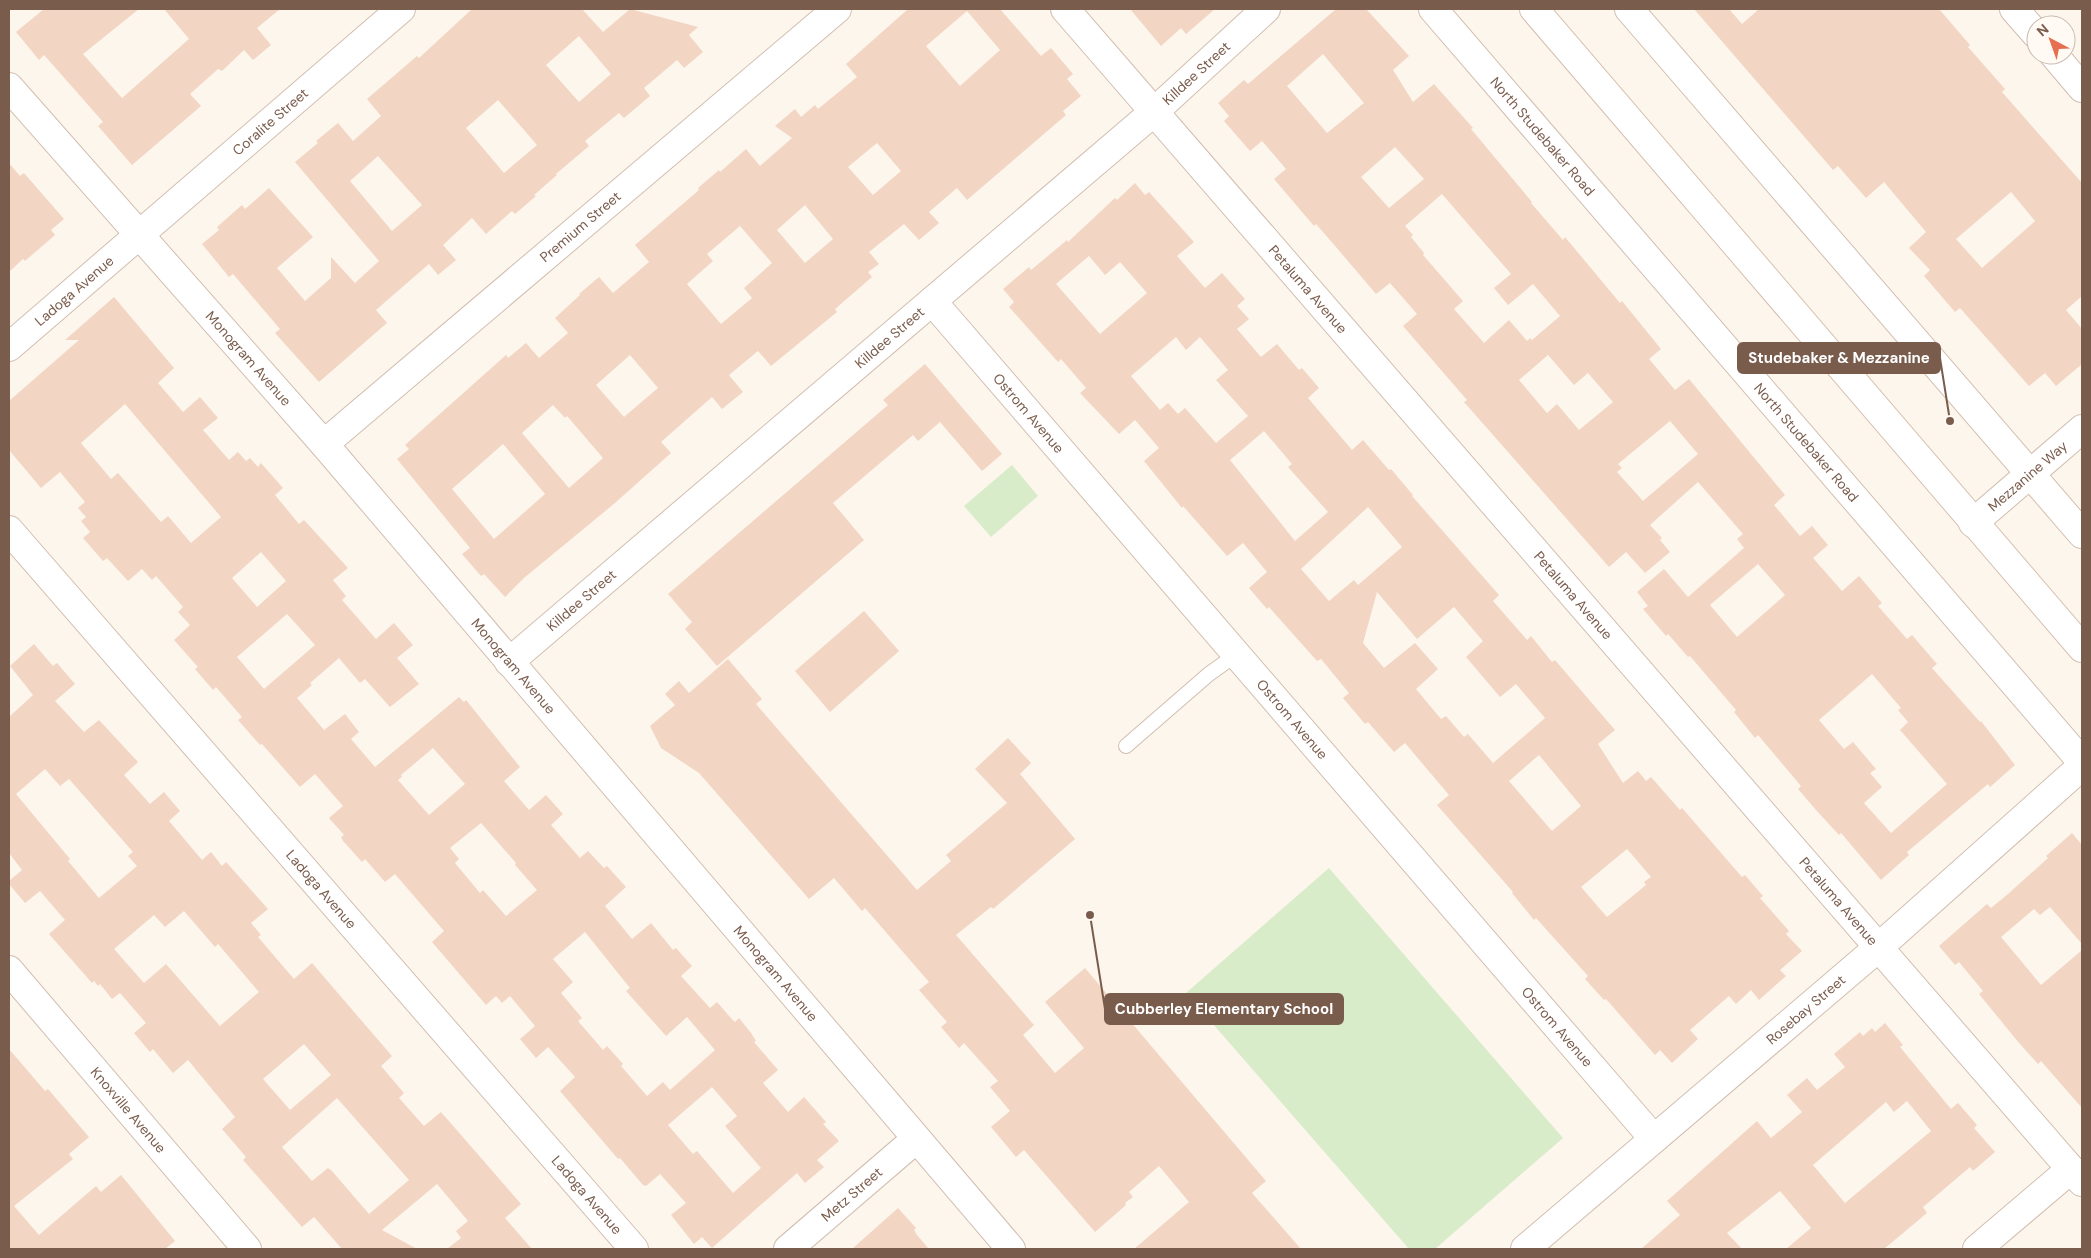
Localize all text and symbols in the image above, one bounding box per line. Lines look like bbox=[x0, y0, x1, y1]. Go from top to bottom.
north arrow bbox=[2026, 15, 2076, 65]
text: N bbox=[2033, 20, 2052, 40]
street label: Killdee Street bbox=[1158, 37, 1234, 109]
street label: North Studebaker Road bbox=[1486, 73, 1599, 199]
street label: Coralite Street bbox=[229, 84, 312, 159]
street label: Premium Street bbox=[536, 187, 625, 266]
street label: Petaluma Avenue bbox=[1265, 241, 1351, 337]
street label: Ladoga Avenue bbox=[31, 252, 117, 330]
street label: Killdee Street bbox=[851, 303, 928, 372]
street label: Monogram Avenue bbox=[202, 307, 295, 410]
callout: Studebaker & Mezzanine bbox=[1738, 343, 1940, 373]
text: Studebaker & Mezzanine bbox=[1748, 348, 1930, 368]
street label: Ostrom Avenue bbox=[989, 369, 1068, 457]
street label: North Studebaker Road bbox=[1750, 379, 1863, 505]
street label: Mezzanine Way bbox=[1984, 437, 2071, 515]
street label: Petaluma Avenue bbox=[1530, 547, 1617, 643]
street label: Killdee Street bbox=[543, 566, 620, 635]
street label: Monogram Avenue bbox=[467, 614, 560, 718]
street label: Ostrom Avenue bbox=[1253, 675, 1332, 763]
street label: Ladoga Avenue bbox=[282, 846, 360, 932]
street label: Petaluma Avenue bbox=[1795, 853, 1882, 949]
street label: Monogram Avenue bbox=[730, 922, 822, 1025]
street label: Rosebay Street bbox=[1762, 971, 1849, 1048]
street label: Ostrom Avenue bbox=[1518, 983, 1597, 1071]
callout: Cubberley Elementary School bbox=[1105, 994, 1343, 1024]
text: Cubberley Elementary School bbox=[1115, 999, 1333, 1019]
street label: Knoxville Avenue bbox=[87, 1063, 170, 1157]
street label: Ladoga Avenue bbox=[548, 1152, 626, 1238]
street label: Metz Street bbox=[817, 1163, 886, 1225]

